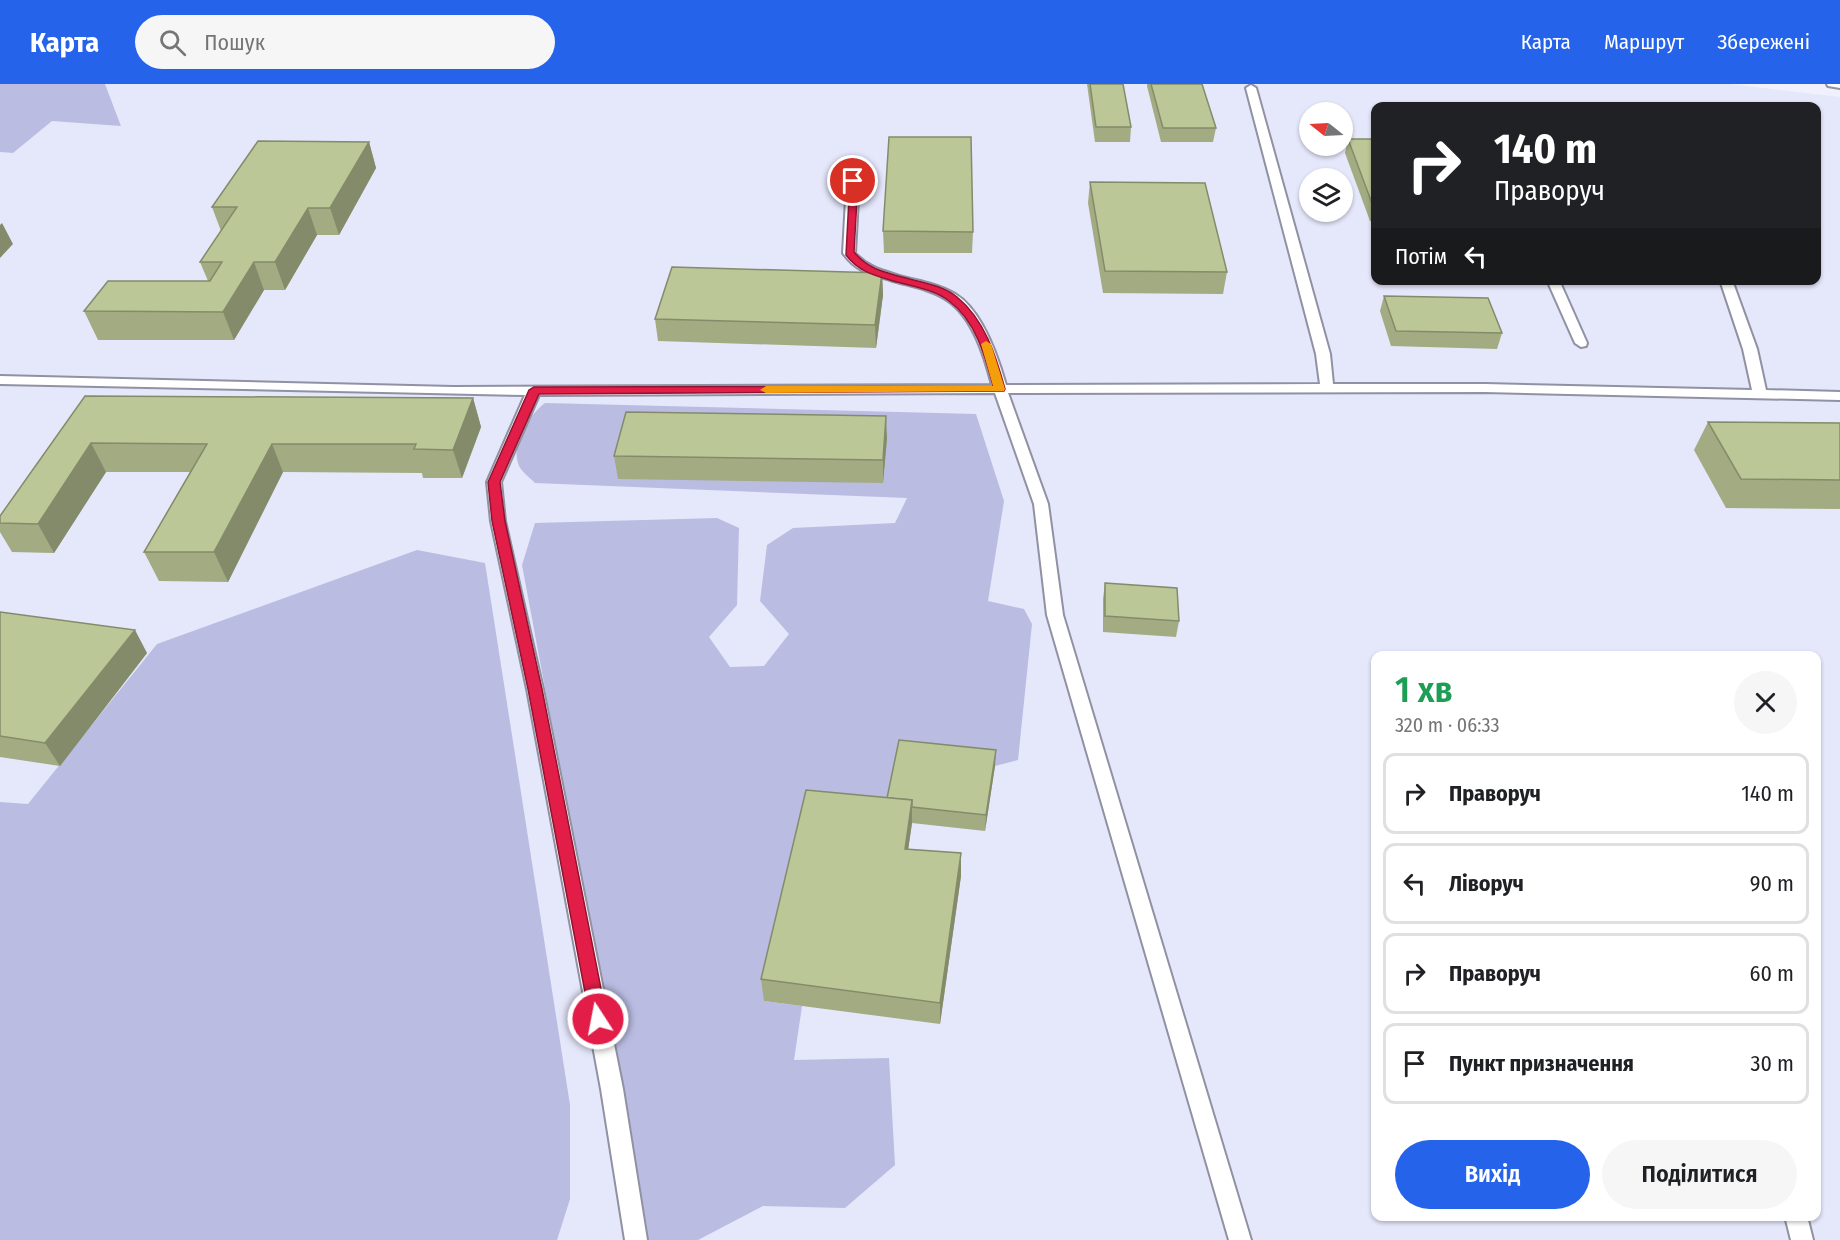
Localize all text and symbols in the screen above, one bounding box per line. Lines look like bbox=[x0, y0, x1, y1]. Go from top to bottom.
search box bbox=[135, 15, 555, 69]
text: Карта bbox=[30, 26, 99, 59]
icon: search bbox=[156, 26, 189, 59]
text: Пошук bbox=[204, 29, 265, 56]
text: Карта bbox=[1521, 29, 1571, 55]
text: Маршрут bbox=[1604, 29, 1684, 55]
text: Збережені bbox=[1717, 29, 1810, 55]
north arrow bbox=[1299, 102, 1353, 156]
map controls bbox=[1299, 102, 1353, 222]
text: 140 m bbox=[1494, 124, 1597, 174]
icon: right bbox=[1395, 126, 1473, 204]
pin bbox=[827, 155, 878, 206]
icon: arrive bbox=[836, 164, 869, 197]
button: layers bbox=[1299, 168, 1353, 222]
text: Праворуч bbox=[1494, 175, 1605, 207]
icon: left bbox=[1459, 240, 1492, 273]
text: Потім bbox=[1395, 243, 1447, 270]
text: 1 хв bbox=[1395, 668, 1453, 712]
button: close bbox=[1734, 671, 1797, 734]
text: 320 m · 06:33 bbox=[1395, 713, 1500, 737]
icon: right bbox=[1398, 777, 1431, 810]
text: Праворуч bbox=[1449, 780, 1541, 807]
text: 140 m bbox=[1741, 780, 1794, 807]
icon: left bbox=[1398, 867, 1431, 900]
text: Ліворуч bbox=[1449, 870, 1524, 897]
text: 90 m bbox=[1750, 870, 1794, 897]
icon: right bbox=[1398, 957, 1431, 990]
text: Праворуч bbox=[1449, 960, 1541, 987]
text: 60 m bbox=[1750, 960, 1794, 987]
position arrow bbox=[566, 987, 630, 1051]
icon: arrive bbox=[1398, 1047, 1431, 1080]
text: Пункт призначення bbox=[1449, 1050, 1634, 1077]
text: 30 m bbox=[1751, 1050, 1794, 1077]
button: Вихід bbox=[1395, 1140, 1590, 1209]
button: Поділитися bbox=[1602, 1140, 1797, 1209]

